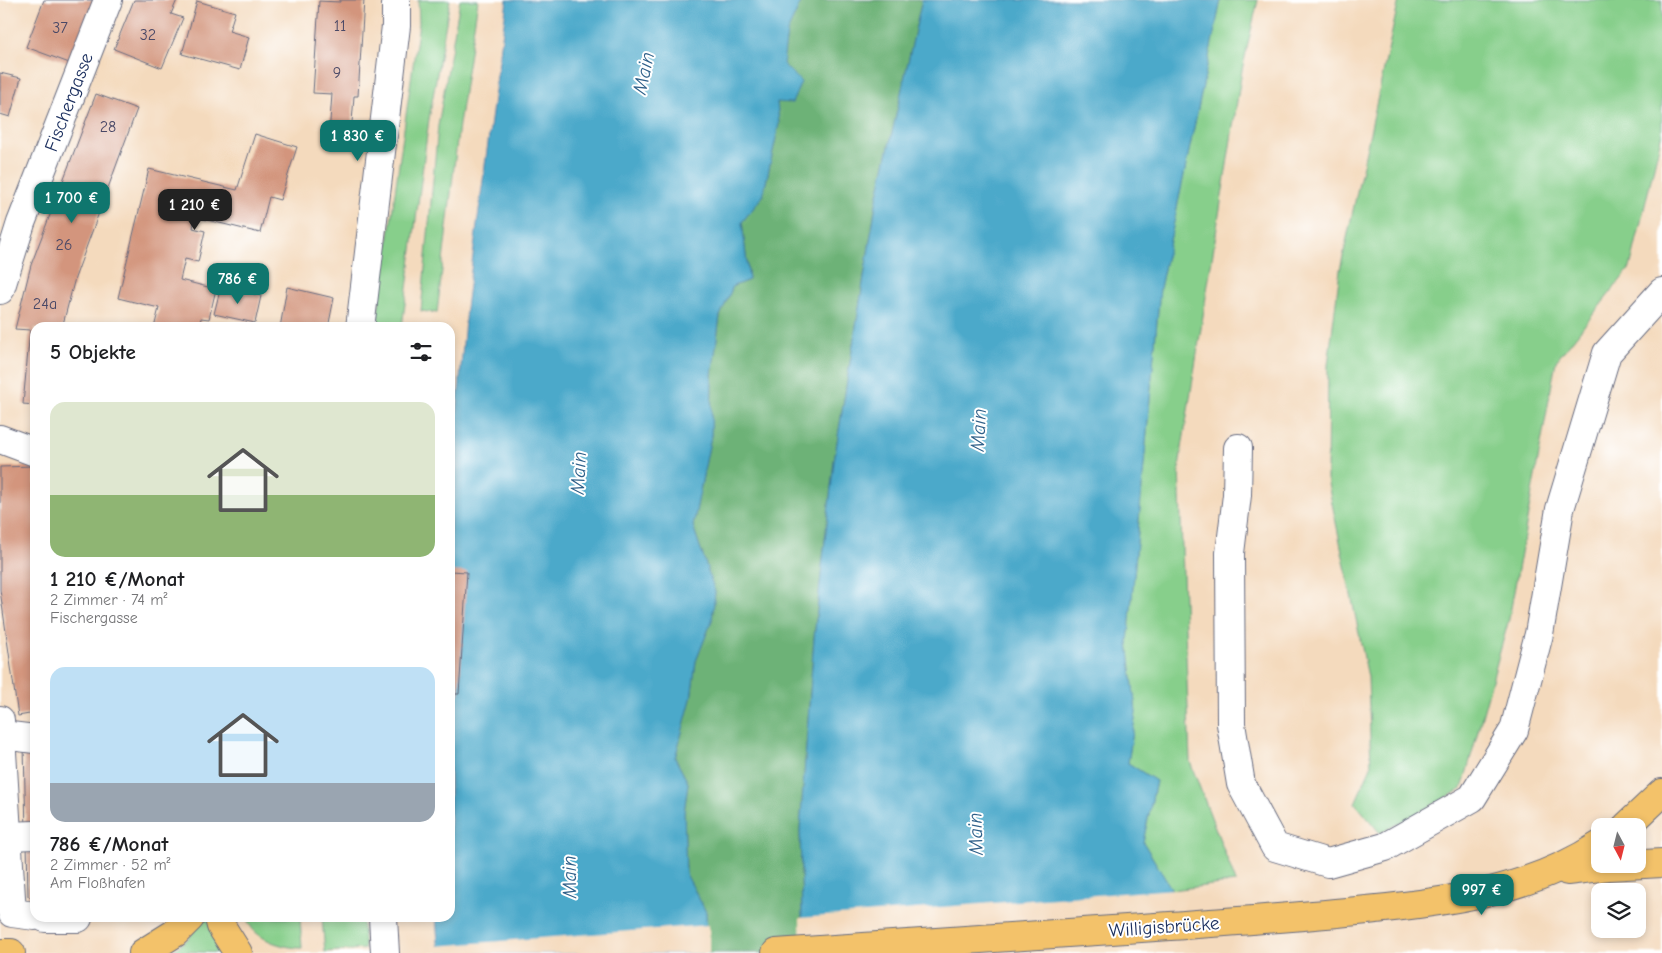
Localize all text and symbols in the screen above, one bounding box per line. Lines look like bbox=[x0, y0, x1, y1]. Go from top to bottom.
house number: 11 bbox=[334, 17, 346, 35]
house number: 37 bbox=[52, 19, 68, 37]
house number: 32 bbox=[140, 26, 156, 44]
street label: Fischergasse bbox=[40, 50, 98, 155]
water label: Main bbox=[628, 50, 659, 97]
house number: 9 bbox=[333, 64, 341, 82]
house number: 28 bbox=[100, 118, 116, 136]
pin: 1 830 € bbox=[312, 120, 404, 162]
text: 1 830 € bbox=[331, 127, 385, 145]
pin: 1 700 € bbox=[26, 182, 118, 224]
pin: 1 210 € bbox=[149, 188, 241, 231]
text: 1 700 € bbox=[45, 189, 99, 207]
text: 1 210 € bbox=[169, 196, 221, 214]
house number: 26 bbox=[55, 236, 73, 254]
pin: 786 € bbox=[203, 262, 273, 305]
text: 786 € bbox=[218, 270, 258, 288]
house number: 24a bbox=[33, 295, 57, 313]
icon: filters bbox=[407, 338, 435, 366]
text: 5 Objekte bbox=[50, 340, 136, 364]
water label: Main bbox=[966, 408, 991, 453]
icon: home bbox=[198, 435, 288, 525]
water label: Main bbox=[566, 451, 591, 496]
text: 1 210 €/Monat bbox=[50, 567, 184, 591]
text: 2 Zimmer · 74 m² bbox=[50, 591, 168, 609]
text: Fischergasse bbox=[50, 609, 138, 627]
icon: home bbox=[198, 700, 288, 790]
water label: Main bbox=[963, 812, 988, 857]
north arrow bbox=[1591, 818, 1646, 872]
map controls bbox=[1591, 818, 1646, 938]
text: 786 €/Monat bbox=[50, 832, 168, 856]
water label: Main bbox=[558, 855, 581, 900]
text: 2 Zimmer · 52 m² bbox=[50, 856, 171, 874]
text: Am Floßhafen bbox=[50, 874, 145, 892]
pin: 997 € bbox=[1447, 874, 1517, 916]
text: 997 € bbox=[1462, 881, 1502, 899]
button: layers bbox=[1591, 883, 1646, 938]
street label: Willigisbrücke bbox=[1108, 912, 1220, 942]

